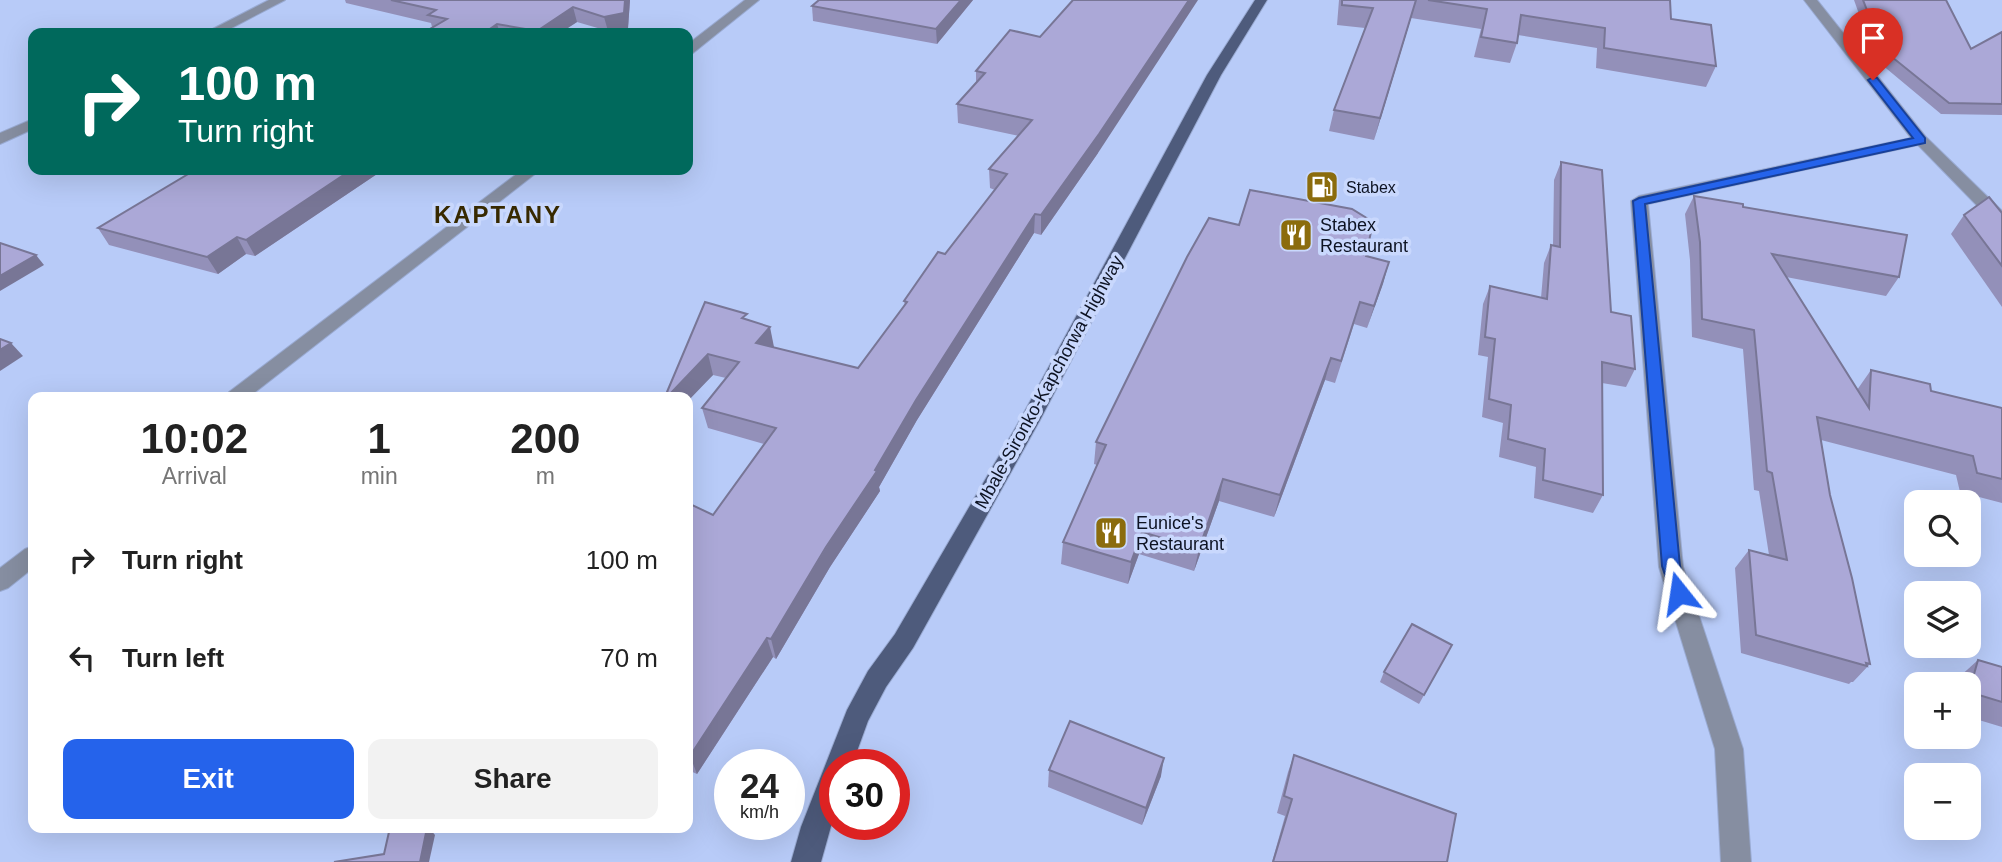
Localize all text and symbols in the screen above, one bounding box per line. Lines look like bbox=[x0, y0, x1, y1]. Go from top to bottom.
pin bbox=[1843, 8, 1903, 80]
icon: arrive bbox=[1854, 19, 1892, 57]
icon: right bbox=[63, 56, 154, 147]
text: 100 m bbox=[178, 56, 317, 110]
text: Turn right bbox=[178, 113, 314, 149]
fuel station icon: Stabex bbox=[1303, 168, 1341, 206]
place label: Stabex bbox=[1346, 179, 1396, 196]
district label: KAPTANY bbox=[434, 201, 562, 228]
place label: Stabex Restaurant bbox=[1320, 215, 1408, 256]
restaurant icon: Stabex Restaurant bbox=[1277, 216, 1315, 254]
street label: Mbale-Sironko-Kapchorwa Highway bbox=[971, 252, 1127, 512]
text: 10:02 bbox=[141, 415, 248, 462]
text: 1 bbox=[367, 415, 391, 462]
text: 200 bbox=[510, 415, 580, 462]
text: Arrival bbox=[162, 463, 227, 489]
text: min bbox=[361, 463, 398, 489]
text: m bbox=[536, 463, 555, 489]
map controls bbox=[1904, 490, 1981, 840]
button: search bbox=[1904, 490, 1981, 567]
place label: Eunice's Restaurant bbox=[1136, 513, 1224, 554]
restaurant icon: Eunice's Restaurant bbox=[1092, 514, 1130, 552]
icon: right bbox=[63, 541, 101, 579]
text: Turn right bbox=[122, 545, 243, 575]
text: 100 m bbox=[586, 545, 658, 575]
position arrow bbox=[1642, 556, 1716, 630]
button: layers bbox=[1904, 581, 1981, 658]
icon: left bbox=[63, 639, 101, 677]
text: Turn left bbox=[122, 643, 224, 673]
text: 70 m bbox=[600, 643, 658, 673]
button: + bbox=[1904, 672, 1981, 749]
button: Exit bbox=[63, 739, 354, 819]
button: Share bbox=[368, 739, 658, 819]
speed limit sign: 30 bbox=[819, 749, 910, 840]
button: − bbox=[1904, 763, 1981, 840]
text: 24 bbox=[740, 766, 779, 805]
text: km/h bbox=[740, 802, 779, 822]

